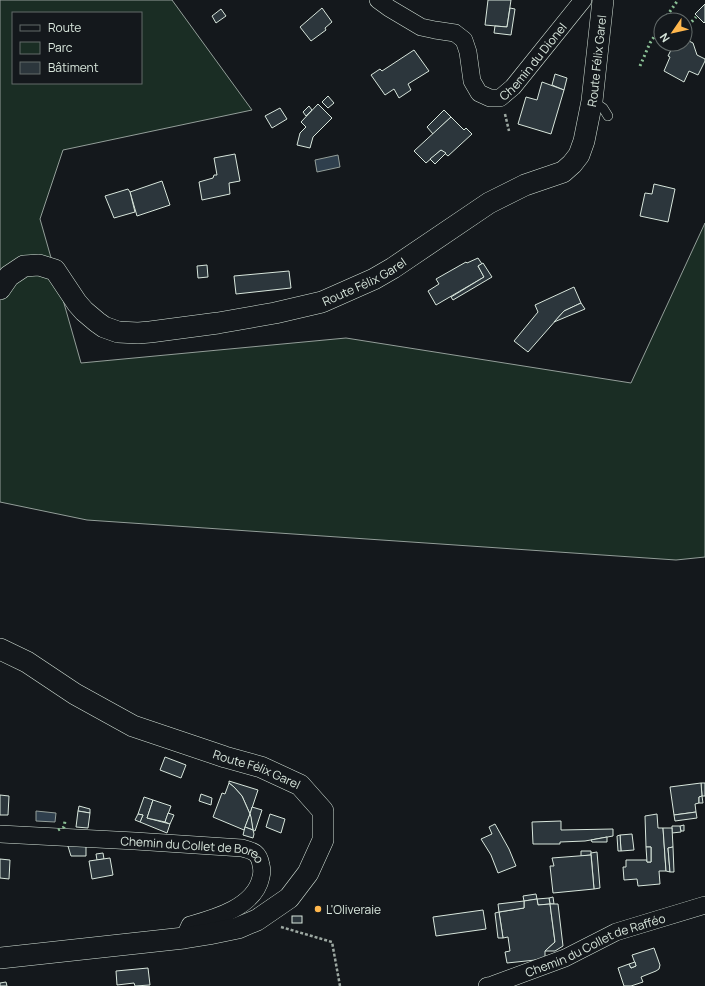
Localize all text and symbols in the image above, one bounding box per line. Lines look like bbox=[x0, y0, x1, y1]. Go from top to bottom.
legend bbox=[12, 12, 142, 84]
north arrow bbox=[653, 12, 693, 52]
street label: Route Félix Garel bbox=[583, 14, 610, 108]
text: Route bbox=[48, 19, 81, 36]
street label: Chemin du Dionel bbox=[495, 19, 570, 104]
text: N bbox=[656, 30, 673, 45]
text: Parc bbox=[48, 39, 73, 56]
text: Bâtiment bbox=[48, 59, 99, 76]
street label: Route Félix Garel bbox=[319, 253, 409, 310]
street label: Route Félix Garel bbox=[211, 745, 303, 793]
street label: Chemin du Collet de Boreo bbox=[120, 832, 269, 865]
place label: L'Oliveraie bbox=[326, 901, 381, 918]
marker: L'Oliveraie bbox=[313, 904, 323, 914]
street label: Chemin du Collet de Rafféo bbox=[523, 909, 667, 981]

